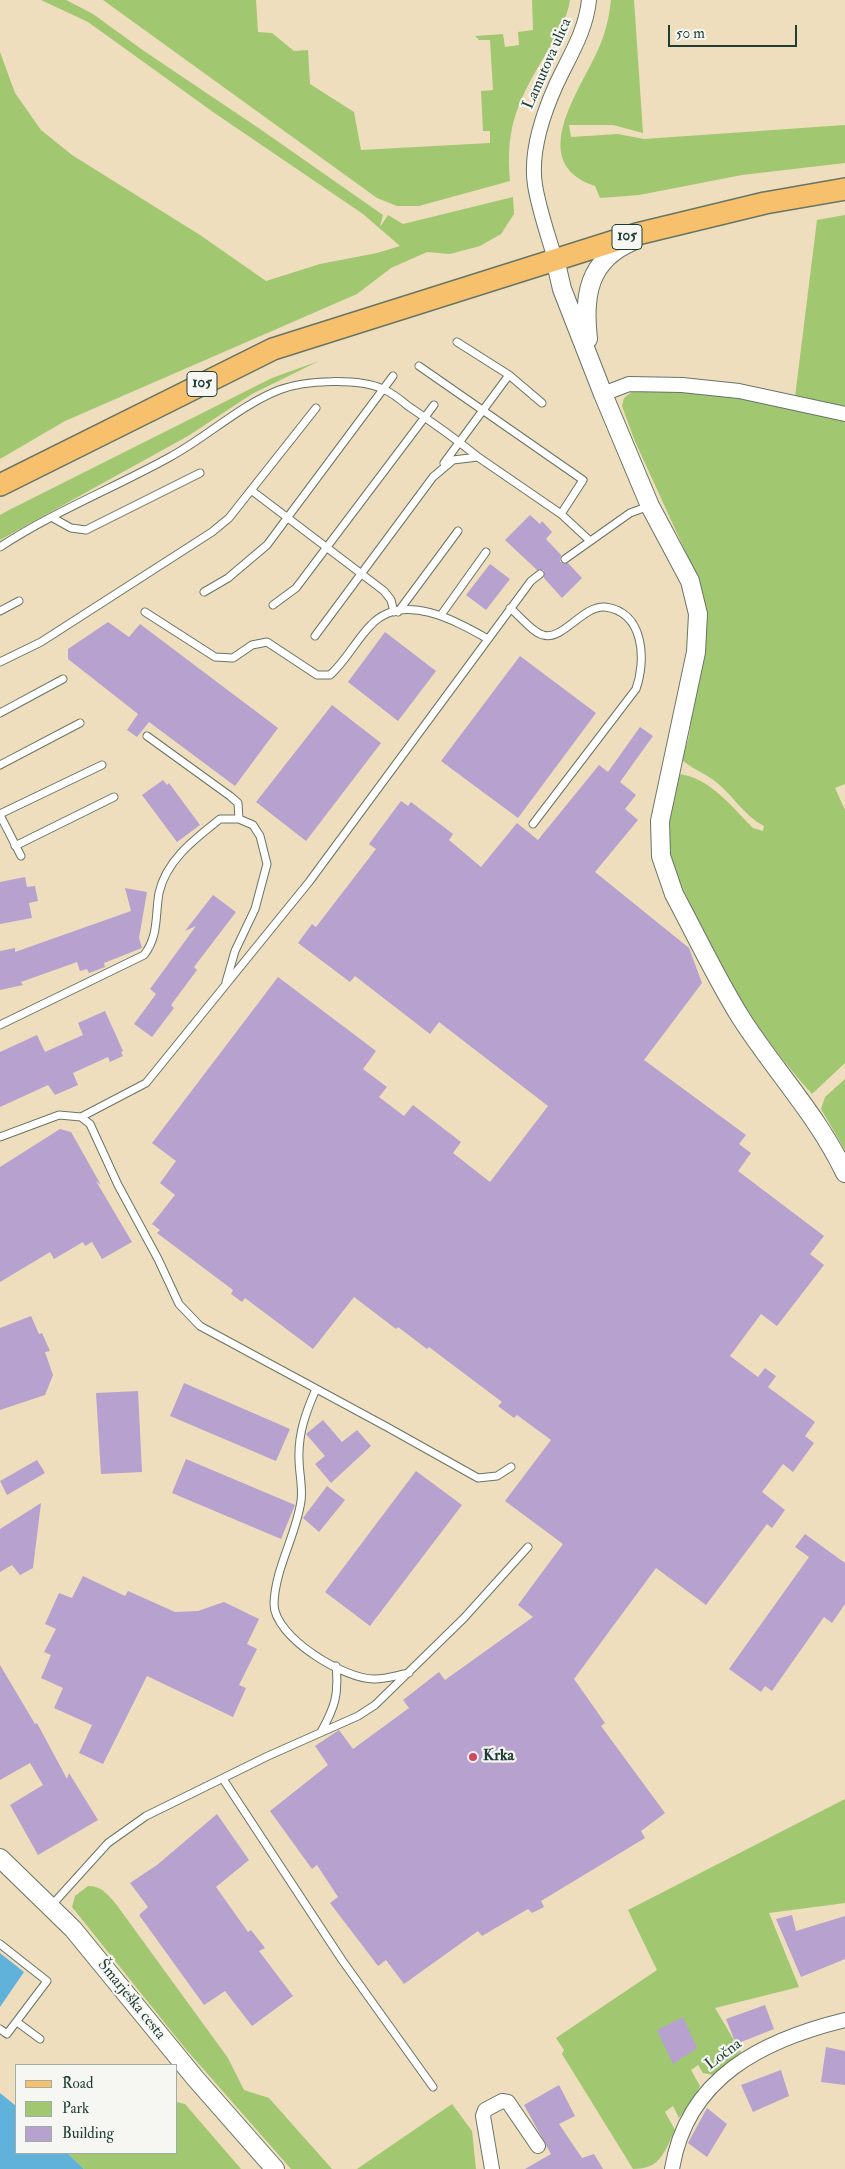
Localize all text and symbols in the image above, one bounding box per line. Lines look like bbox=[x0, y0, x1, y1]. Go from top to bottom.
street label: Lamutova ulica bbox=[519, 15, 577, 113]
scale bar bbox=[670, 15, 799, 47]
text: 50 m bbox=[676, 24, 705, 43]
road number: 105 bbox=[612, 224, 642, 250]
road number: 105 bbox=[187, 372, 217, 396]
place label: Krka bbox=[483, 1747, 514, 1767]
marker: Krka bbox=[467, 1751, 479, 1763]
street label: Šmarješka cesta bbox=[93, 1956, 169, 2044]
street label: Ločna bbox=[702, 2035, 746, 2075]
legend bbox=[15, 2064, 178, 2154]
text: Road bbox=[62, 2074, 93, 2093]
text: Park bbox=[62, 2099, 89, 2118]
text: Building bbox=[62, 2124, 114, 2143]

